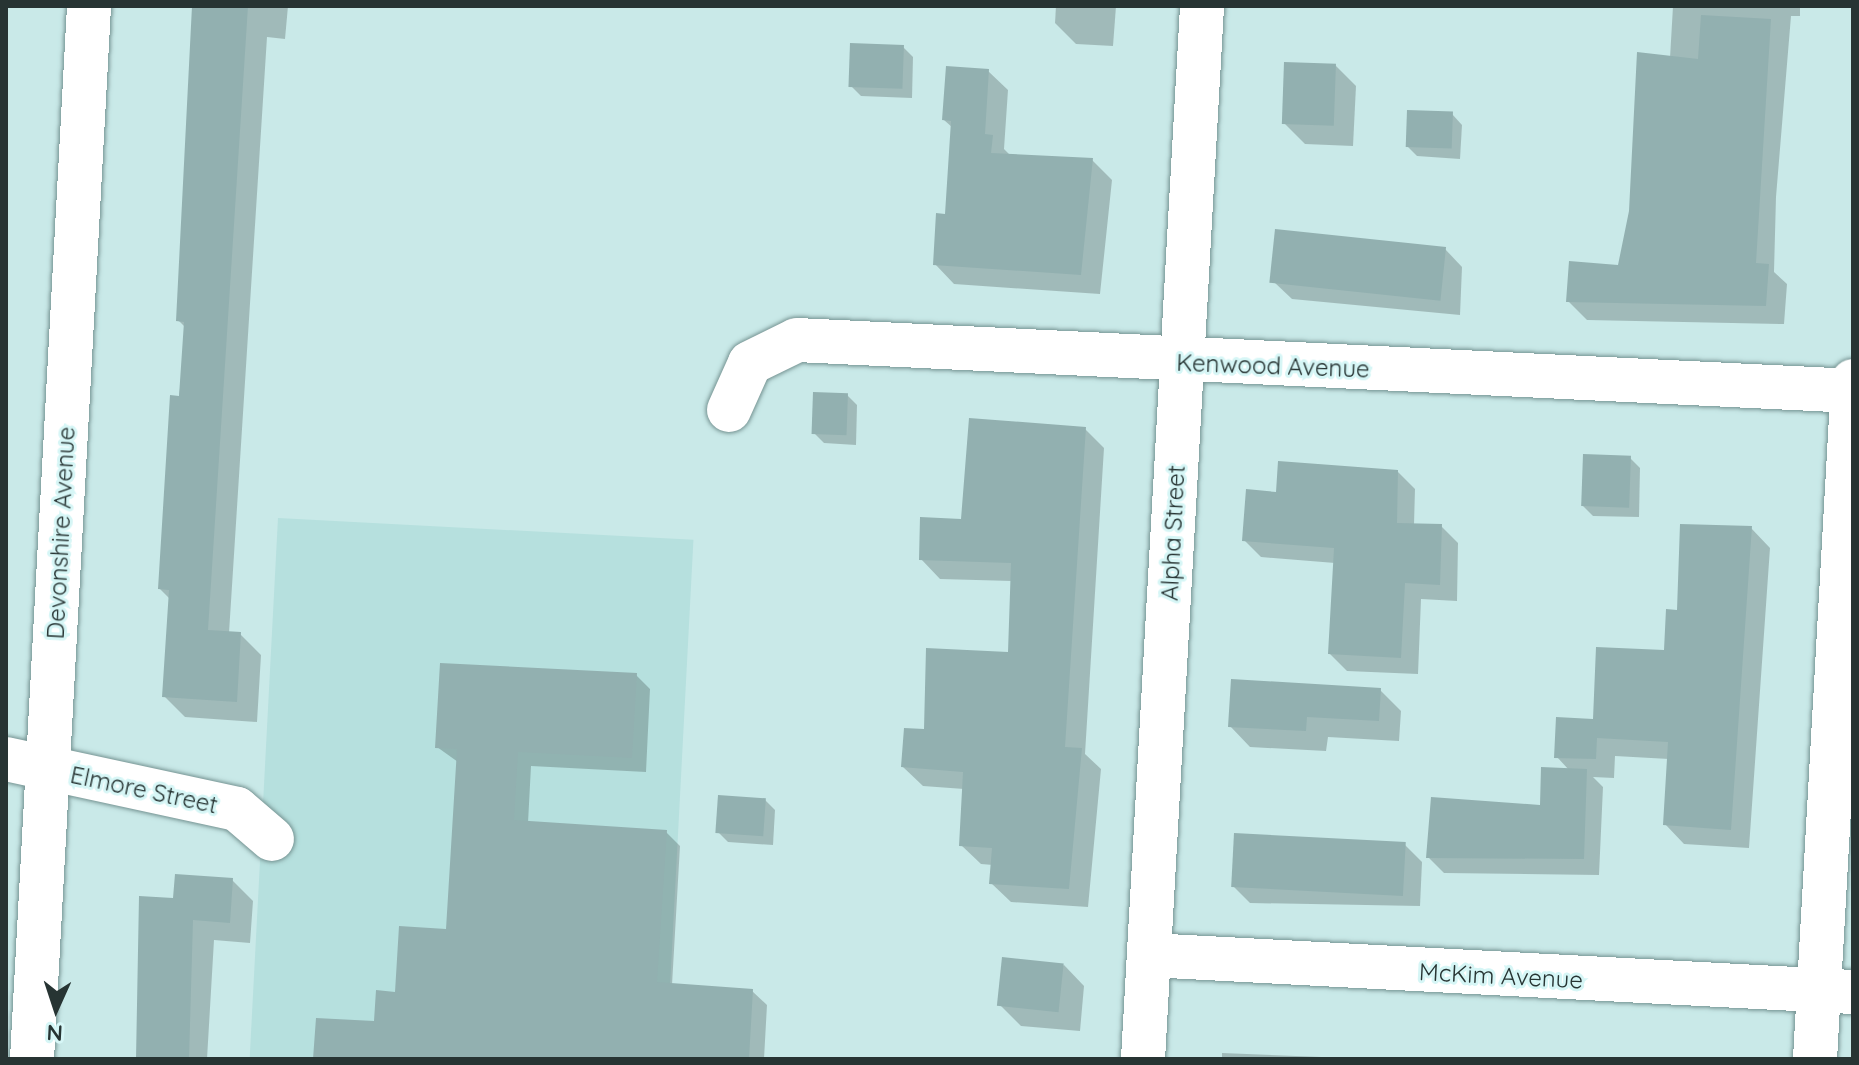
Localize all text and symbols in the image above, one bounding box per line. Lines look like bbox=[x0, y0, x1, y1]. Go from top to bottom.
street label: Kenwood Avenue bbox=[1176, 348, 1370, 384]
street label: Devonshire Avenue bbox=[41, 426, 81, 640]
street label: Alpha Street bbox=[1155, 464, 1191, 602]
street label: Elmore Street bbox=[68, 760, 220, 820]
street label: McKim Avenue bbox=[1418, 957, 1584, 995]
north arrow bbox=[16, 969, 96, 1049]
text: N bbox=[46, 1019, 64, 1047]

